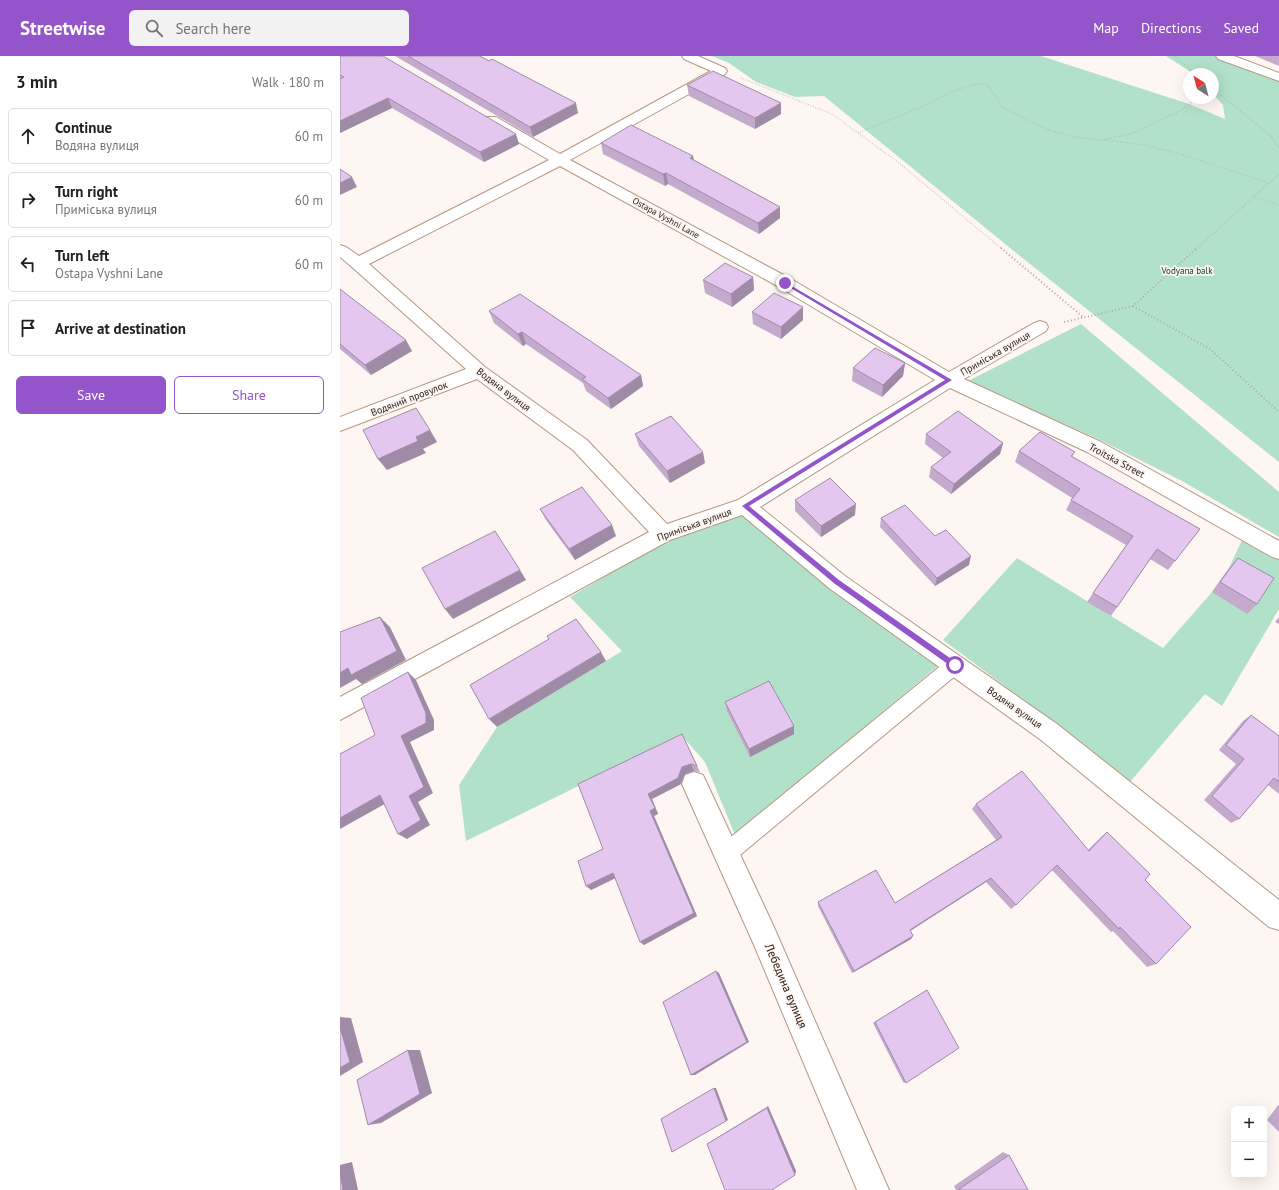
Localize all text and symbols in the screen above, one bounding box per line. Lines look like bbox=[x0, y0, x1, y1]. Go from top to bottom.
search box bbox=[129, 10, 409, 46]
text: Streetwise bbox=[20, 16, 105, 40]
icon: search bbox=[143, 17, 165, 39]
text: Search here bbox=[175, 19, 251, 38]
text: Map bbox=[1093, 19, 1119, 37]
text: Directions bbox=[1141, 19, 1201, 37]
text: Saved bbox=[1223, 19, 1259, 37]
north arrow bbox=[1183, 68, 1219, 104]
text: 3 min bbox=[16, 71, 57, 93]
text: Walk · 180 m bbox=[252, 74, 324, 91]
text: Continue bbox=[55, 118, 112, 137]
icon: ahead bbox=[17, 125, 39, 147]
text: 60 m bbox=[295, 128, 323, 145]
text: Водяна вулиця bbox=[55, 137, 139, 154]
text: Turn right bbox=[55, 182, 118, 201]
icon: right bbox=[17, 189, 39, 211]
text: 60 m bbox=[295, 192, 323, 209]
street label: Ostapa Vyshni Lane bbox=[631, 195, 702, 241]
text: Приміська вулиця bbox=[55, 201, 157, 218]
text: Turn left bbox=[55, 246, 109, 265]
icon: left bbox=[17, 253, 39, 275]
text: 60 m bbox=[295, 256, 323, 273]
text: Ostapa Vyshni Lane bbox=[55, 265, 163, 282]
park label: Vodyana balk bbox=[1161, 265, 1213, 276]
route end bbox=[776, 274, 794, 292]
icon: arrive bbox=[17, 317, 39, 339]
text: Arrive at destination bbox=[55, 319, 186, 338]
street label: Приміська вулиця bbox=[958, 328, 1033, 379]
street label: Водяна вулиця bbox=[474, 365, 534, 414]
button: Save bbox=[16, 376, 166, 414]
button: Share bbox=[174, 376, 324, 414]
street label: Водяний провулок bbox=[369, 378, 450, 419]
street label: Troitska Street bbox=[1087, 440, 1148, 481]
street label: Приміська вулиця bbox=[655, 505, 733, 544]
route start bbox=[946, 656, 964, 674]
street label: Водяна вулиця bbox=[985, 684, 1045, 731]
street label: Лебедина вулиця bbox=[761, 940, 811, 1031]
map controls bbox=[1231, 1106, 1267, 1178]
button: + bbox=[1231, 1106, 1267, 1142]
button: − bbox=[1231, 1142, 1267, 1178]

